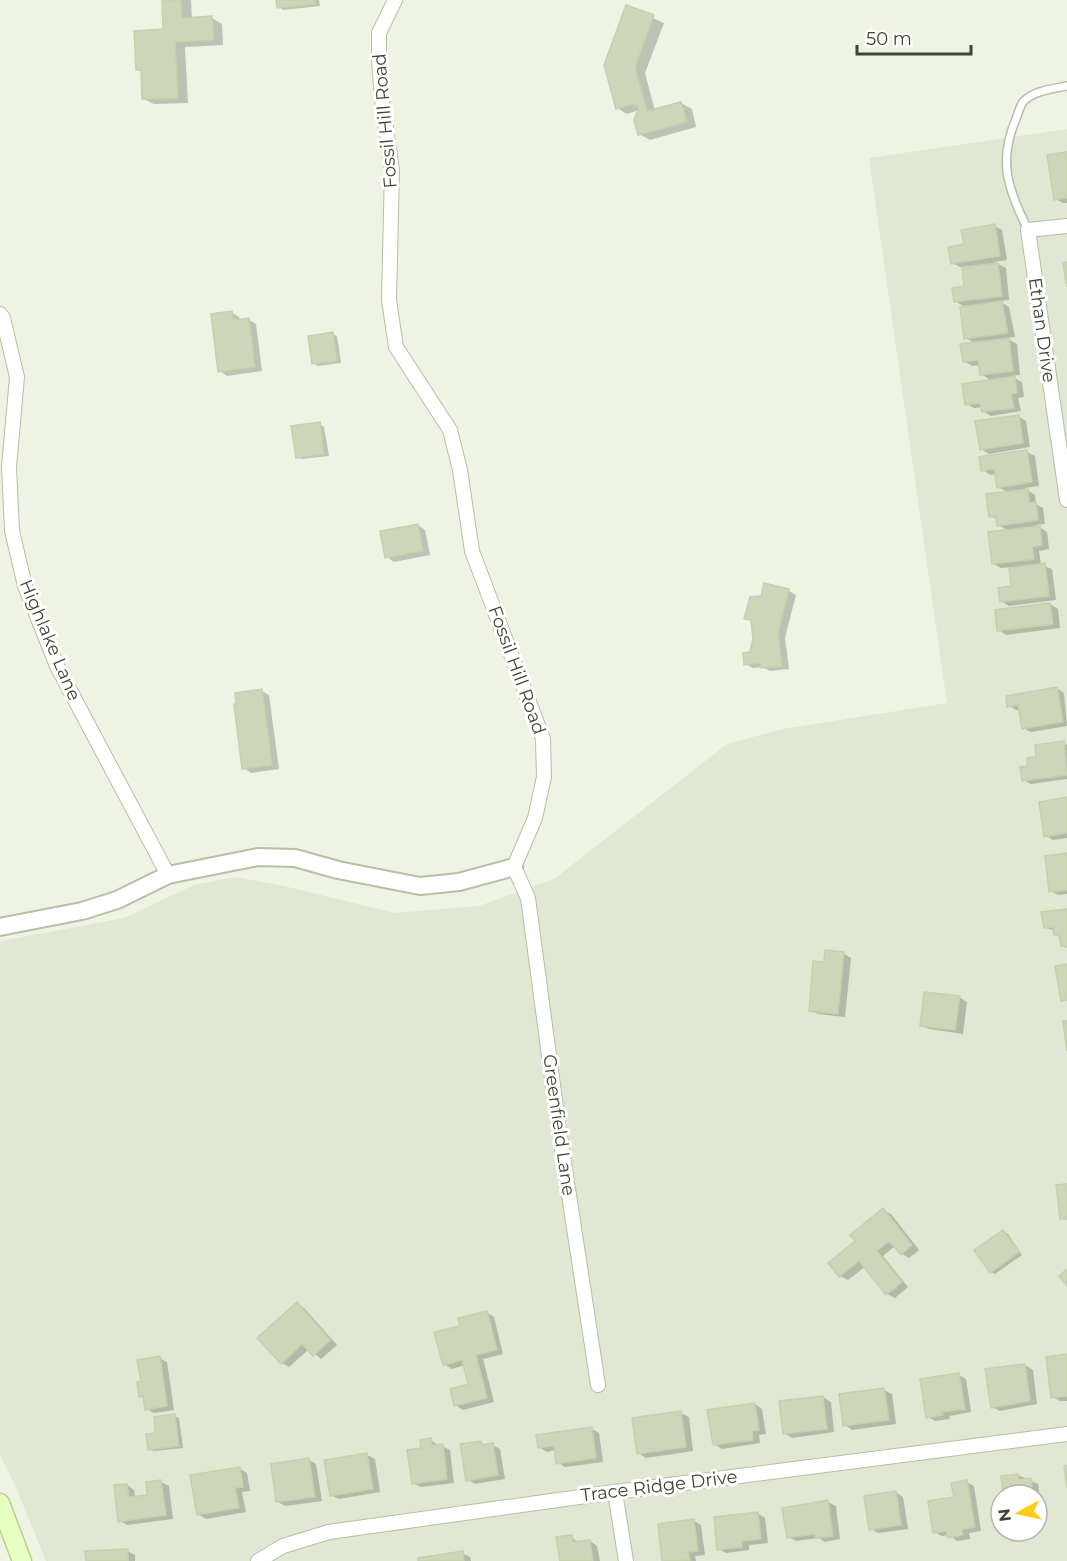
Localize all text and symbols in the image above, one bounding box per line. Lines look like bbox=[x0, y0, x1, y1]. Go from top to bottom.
scale bar bbox=[857, 18, 971, 56]
text: 50 m bbox=[866, 28, 912, 50]
street label: Fossil Hill Road bbox=[368, 53, 402, 189]
street label: Ethan Drive bbox=[1024, 276, 1060, 384]
street label: Highlake Lane bbox=[15, 576, 86, 704]
street label: Fossil Hill Road bbox=[484, 603, 550, 737]
street label: Greenfield Lane bbox=[538, 1053, 580, 1197]
street label: Trace Ridge Drive bbox=[579, 1465, 739, 1507]
north arrow bbox=[989, 1483, 1049, 1543]
text: N bbox=[994, 1507, 1015, 1523]

